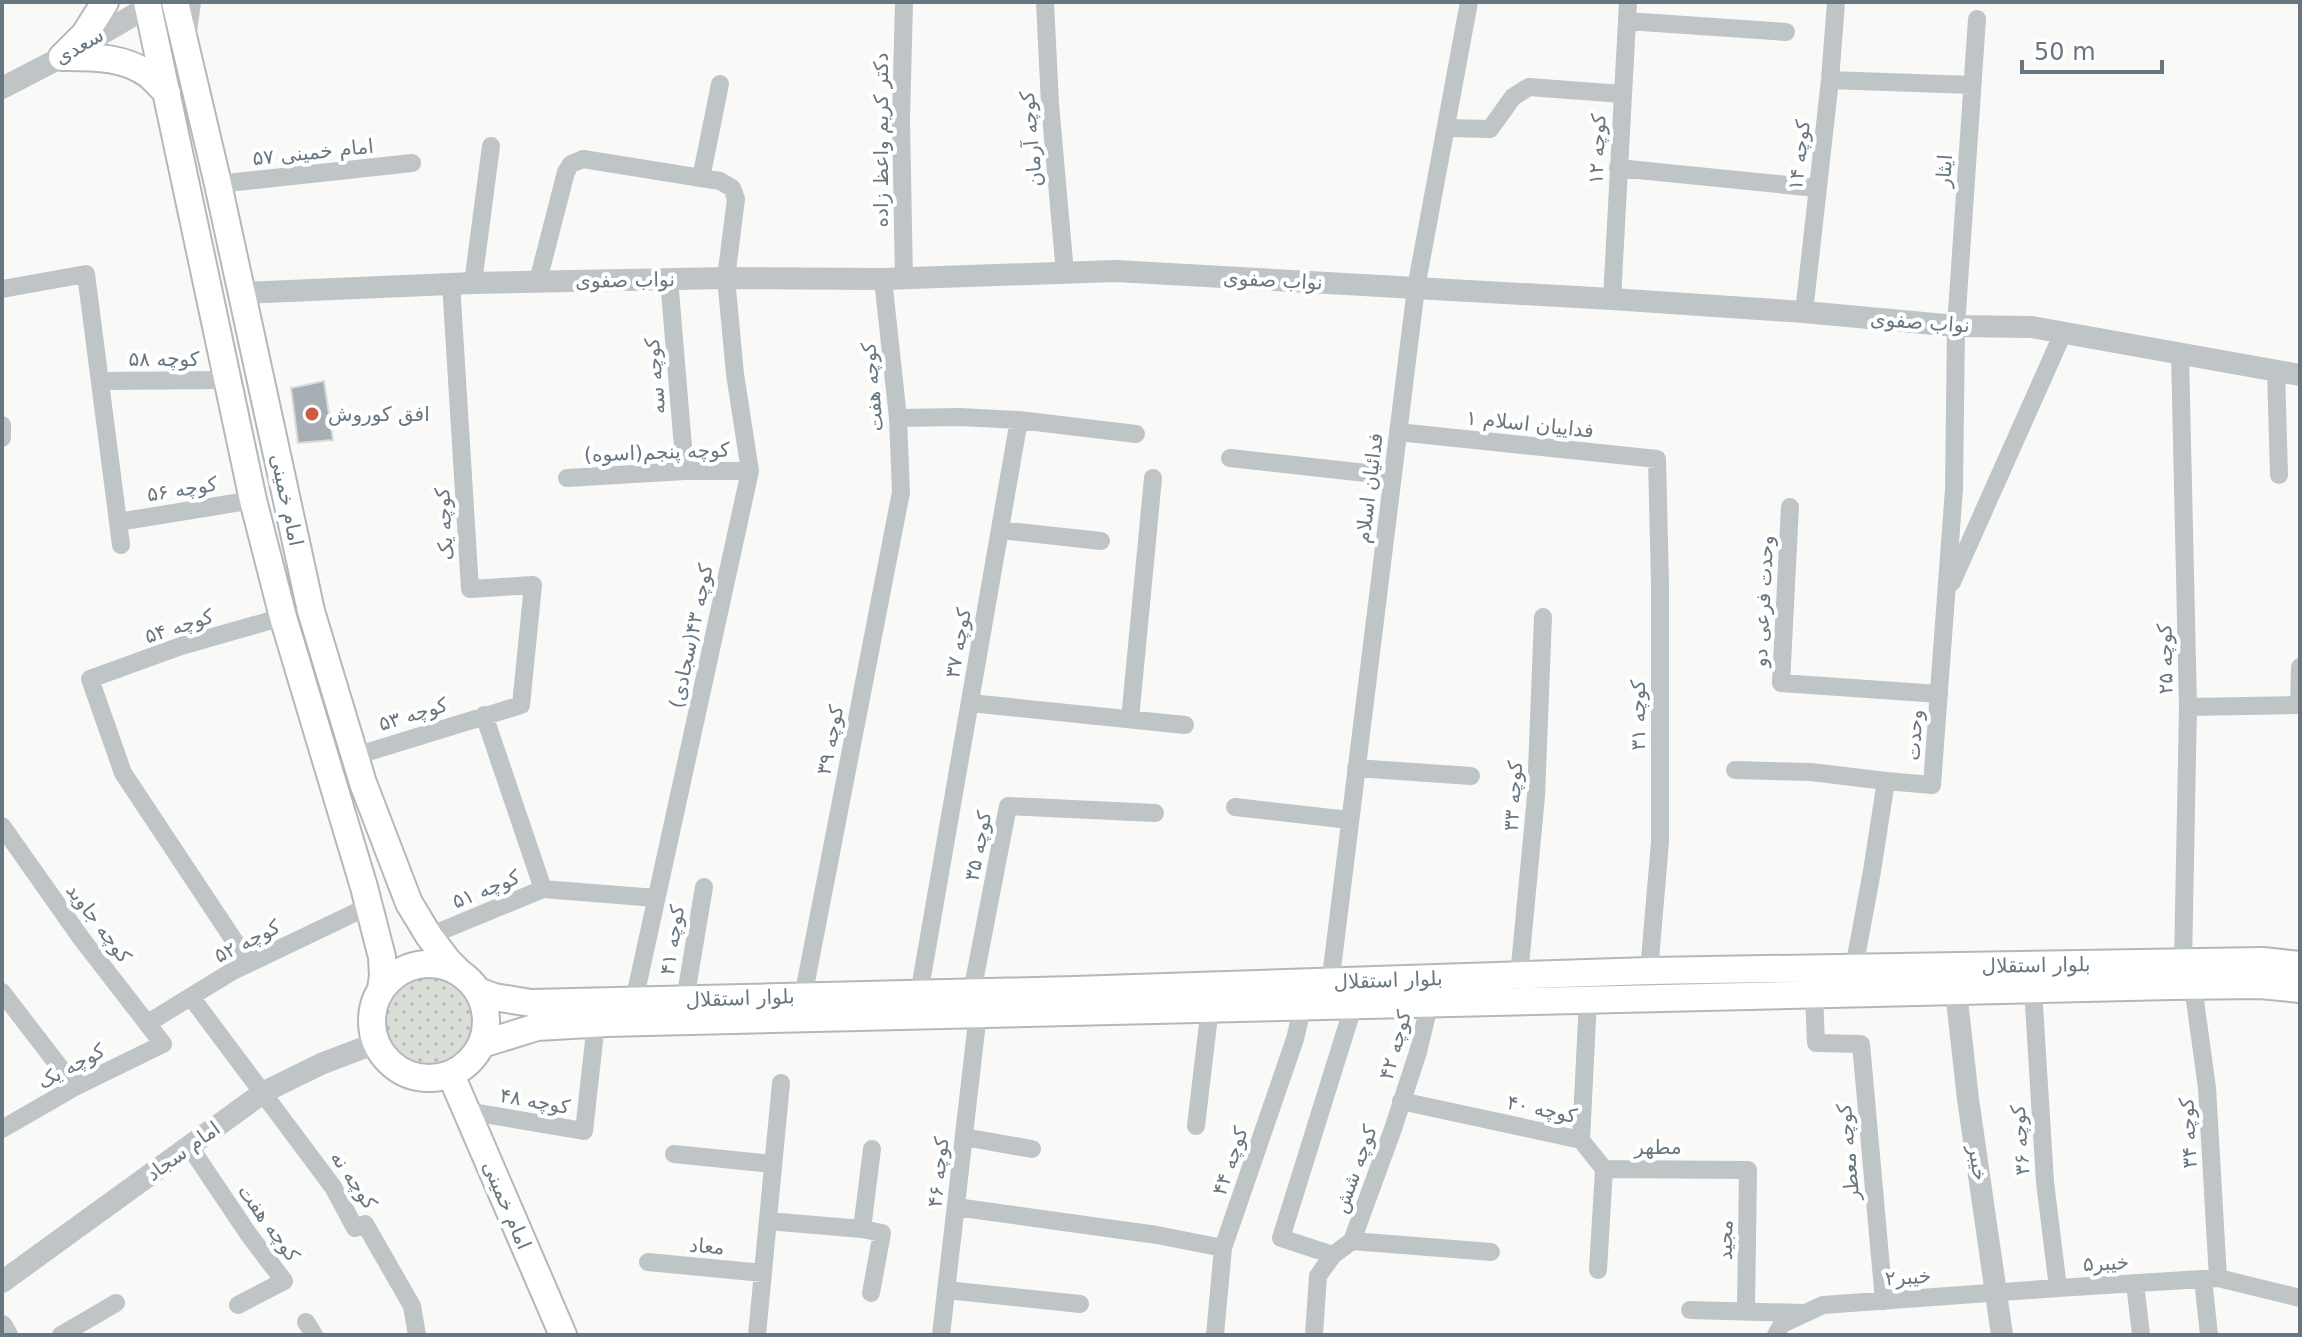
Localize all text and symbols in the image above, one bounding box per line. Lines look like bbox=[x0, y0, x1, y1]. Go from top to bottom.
street label: سعدی bbox=[50, 22, 108, 70]
scale bar bbox=[2022, 24, 2162, 74]
text: 50 m bbox=[2034, 38, 2096, 66]
street label: دکتر کریم واعظ زاده bbox=[869, 53, 893, 227]
street label: کوچه آرمان bbox=[1014, 90, 1047, 188]
street label: کوچه ۱۲ bbox=[1583, 113, 1611, 185]
street label: کوچه ۱۴ bbox=[1783, 118, 1815, 192]
street label: امام خمینی ۵۷ bbox=[251, 134, 375, 170]
street label: ایثار bbox=[1931, 154, 1957, 189]
street label: نواب صفوی bbox=[1223, 265, 1323, 295]
street label: نواب صفوی bbox=[575, 267, 675, 293]
street label: نواب صفوی bbox=[1869, 307, 1971, 337]
street label: کوچه سه bbox=[640, 336, 670, 415]
street label: کوچه هفت bbox=[856, 341, 888, 433]
street label: کوچه ۵۸ bbox=[129, 347, 200, 371]
place label: افق کوروش bbox=[328, 402, 430, 426]
marker: افق کوروش bbox=[303, 405, 321, 423]
street label: فداییان اسلام ۱ bbox=[1465, 405, 1595, 443]
street label: فدائیان اسلام bbox=[1350, 431, 1388, 545]
street label: کوچه پنجم(اسوه) bbox=[584, 437, 731, 468]
street label: امام خمینی bbox=[266, 452, 308, 548]
street label: کوچه ۵۶ bbox=[145, 472, 219, 506]
street label: کوچه یک bbox=[430, 487, 458, 561]
street label: وحدت فرعی دو bbox=[1748, 535, 1778, 668]
street label: کوچه ۴۳(سجادی) bbox=[664, 561, 718, 710]
street label: کوچه ۵۴ bbox=[142, 604, 217, 648]
street label: کوچه ۳۷ bbox=[940, 606, 976, 680]
street label: کوچه ۲۵ bbox=[2152, 623, 2178, 695]
street label: کوچه ۳۱ bbox=[1626, 679, 1650, 750]
street label: کوچه ۵۳ bbox=[376, 692, 451, 736]
street label: کوچه ۳۹ bbox=[811, 703, 849, 777]
street label: وحدت bbox=[1900, 709, 1928, 761]
street label: کوچه ۳۳ bbox=[1499, 759, 1527, 832]
street label: کوچه ۳۵ bbox=[959, 809, 997, 883]
street label: کوچه ۵۱ bbox=[449, 864, 524, 913]
street label: کوچه جاوید bbox=[61, 878, 137, 968]
street label: کوچه ۴۱ bbox=[655, 903, 689, 977]
street label: کوچه ۵۲ bbox=[210, 914, 284, 968]
street label: بلوار استقلال bbox=[1981, 952, 2091, 978]
street label: بلوار استقلال bbox=[1333, 966, 1443, 994]
street label: بلوار استقلال bbox=[685, 984, 795, 1012]
street label: کوچه ۴۲ bbox=[1374, 1007, 1416, 1082]
street label: کوچه یک bbox=[33, 1038, 109, 1094]
street label: کوچه ۴۸ bbox=[498, 1083, 572, 1119]
street label: کوچه ۴۰ bbox=[1505, 1090, 1580, 1128]
street label: کوچه ۳۴ bbox=[2174, 1097, 2202, 1169]
street label: کوچه معطر bbox=[1832, 1102, 1864, 1202]
street label: کوچه ۳۶ bbox=[2006, 1103, 2034, 1176]
street label: امام سجاد bbox=[141, 1116, 225, 1186]
street label: کوچه شش bbox=[1328, 1121, 1382, 1216]
street label: کوچه ۴۴ bbox=[1207, 1123, 1253, 1198]
street label: کوچه ۴۶ bbox=[922, 1135, 954, 1208]
street label: مطهر bbox=[1633, 1135, 1682, 1159]
street label: خیبر bbox=[1963, 1143, 1993, 1182]
street label: کوچه نه bbox=[326, 1146, 383, 1214]
street label: امام خمینی bbox=[478, 1157, 536, 1253]
street label: کوچه هفت bbox=[233, 1180, 305, 1267]
street label: مجید bbox=[1713, 1220, 1737, 1260]
street label: معاد bbox=[688, 1233, 726, 1259]
street label: خیبر۵ bbox=[2082, 1250, 2130, 1276]
street label: خیبر۲ bbox=[1884, 1263, 1932, 1291]

